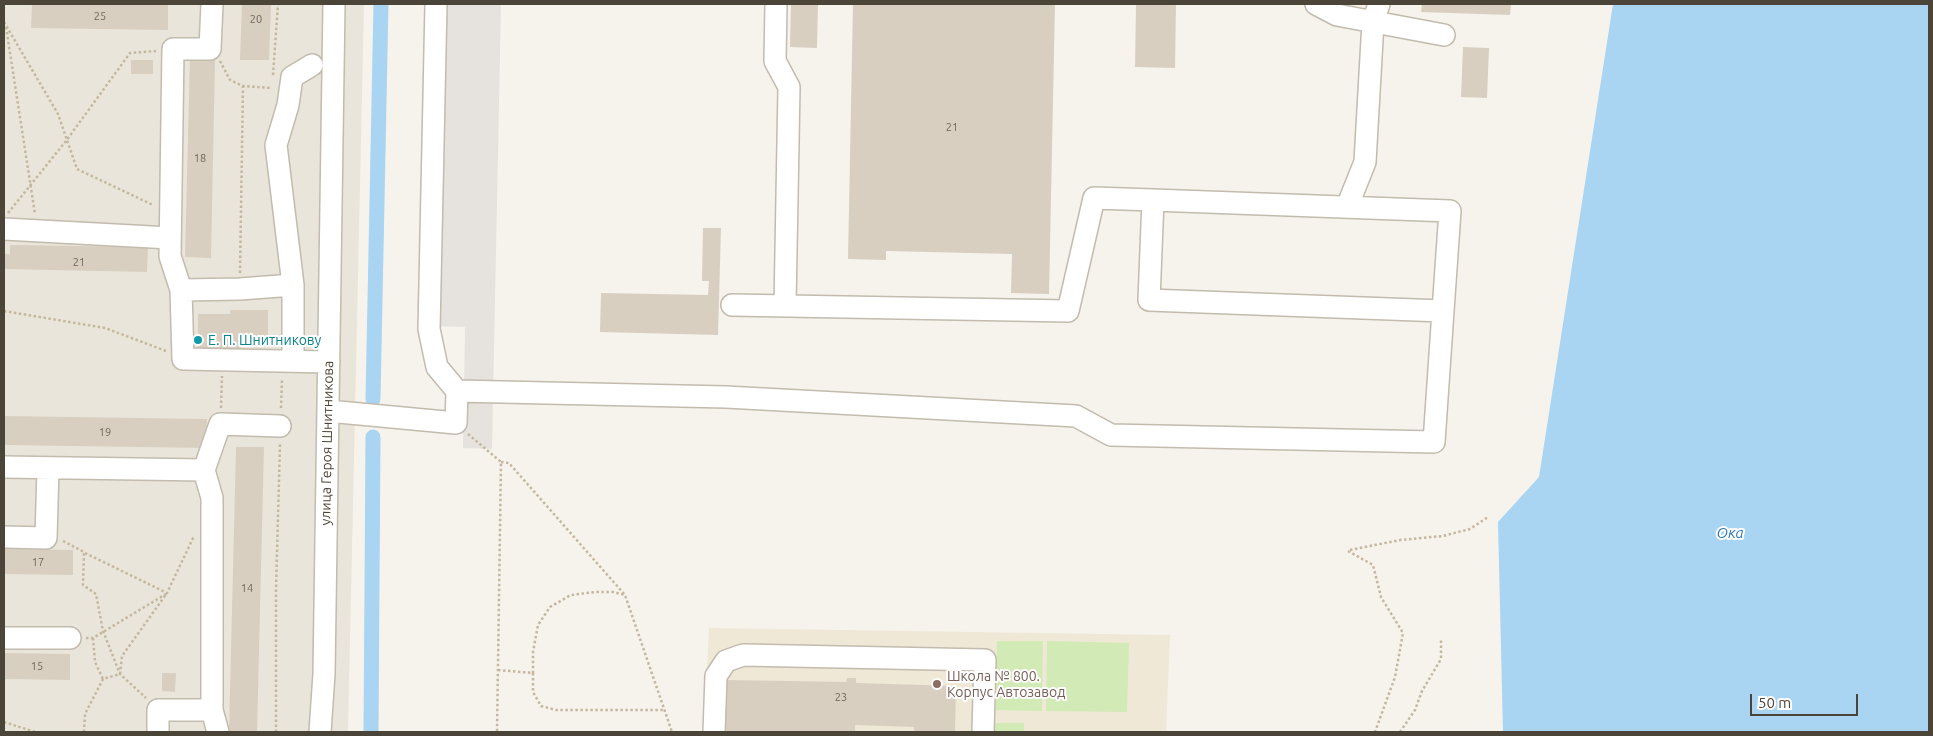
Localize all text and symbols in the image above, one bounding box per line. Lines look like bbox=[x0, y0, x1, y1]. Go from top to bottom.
house number: 25 bbox=[94, 9, 106, 23]
house number: 20 bbox=[250, 12, 262, 26]
house number: 21 bbox=[946, 120, 958, 134]
house number: 18 bbox=[194, 151, 206, 165]
house number: 21 bbox=[73, 255, 85, 269]
place label: Е. П. Шнитникову bbox=[208, 332, 321, 348]
marker: Е. П. Шнитникову bbox=[192, 334, 204, 346]
street label: улица Героя Шнитникова bbox=[317, 360, 337, 526]
house number: 19 bbox=[99, 425, 111, 439]
water label: Ока bbox=[1717, 524, 1743, 542]
house number: 17 bbox=[32, 555, 44, 569]
house number: 14 bbox=[241, 581, 253, 595]
house number: 15 bbox=[31, 659, 43, 673]
place label: Школа № 800. Корпус Автозавод bbox=[947, 668, 1065, 700]
marker: Школа № 800. Корпус Автозавод bbox=[931, 678, 943, 690]
scale bar bbox=[1753, 684, 1860, 716]
house number: 23 bbox=[835, 690, 847, 704]
text: 50 m bbox=[1758, 694, 1791, 711]

